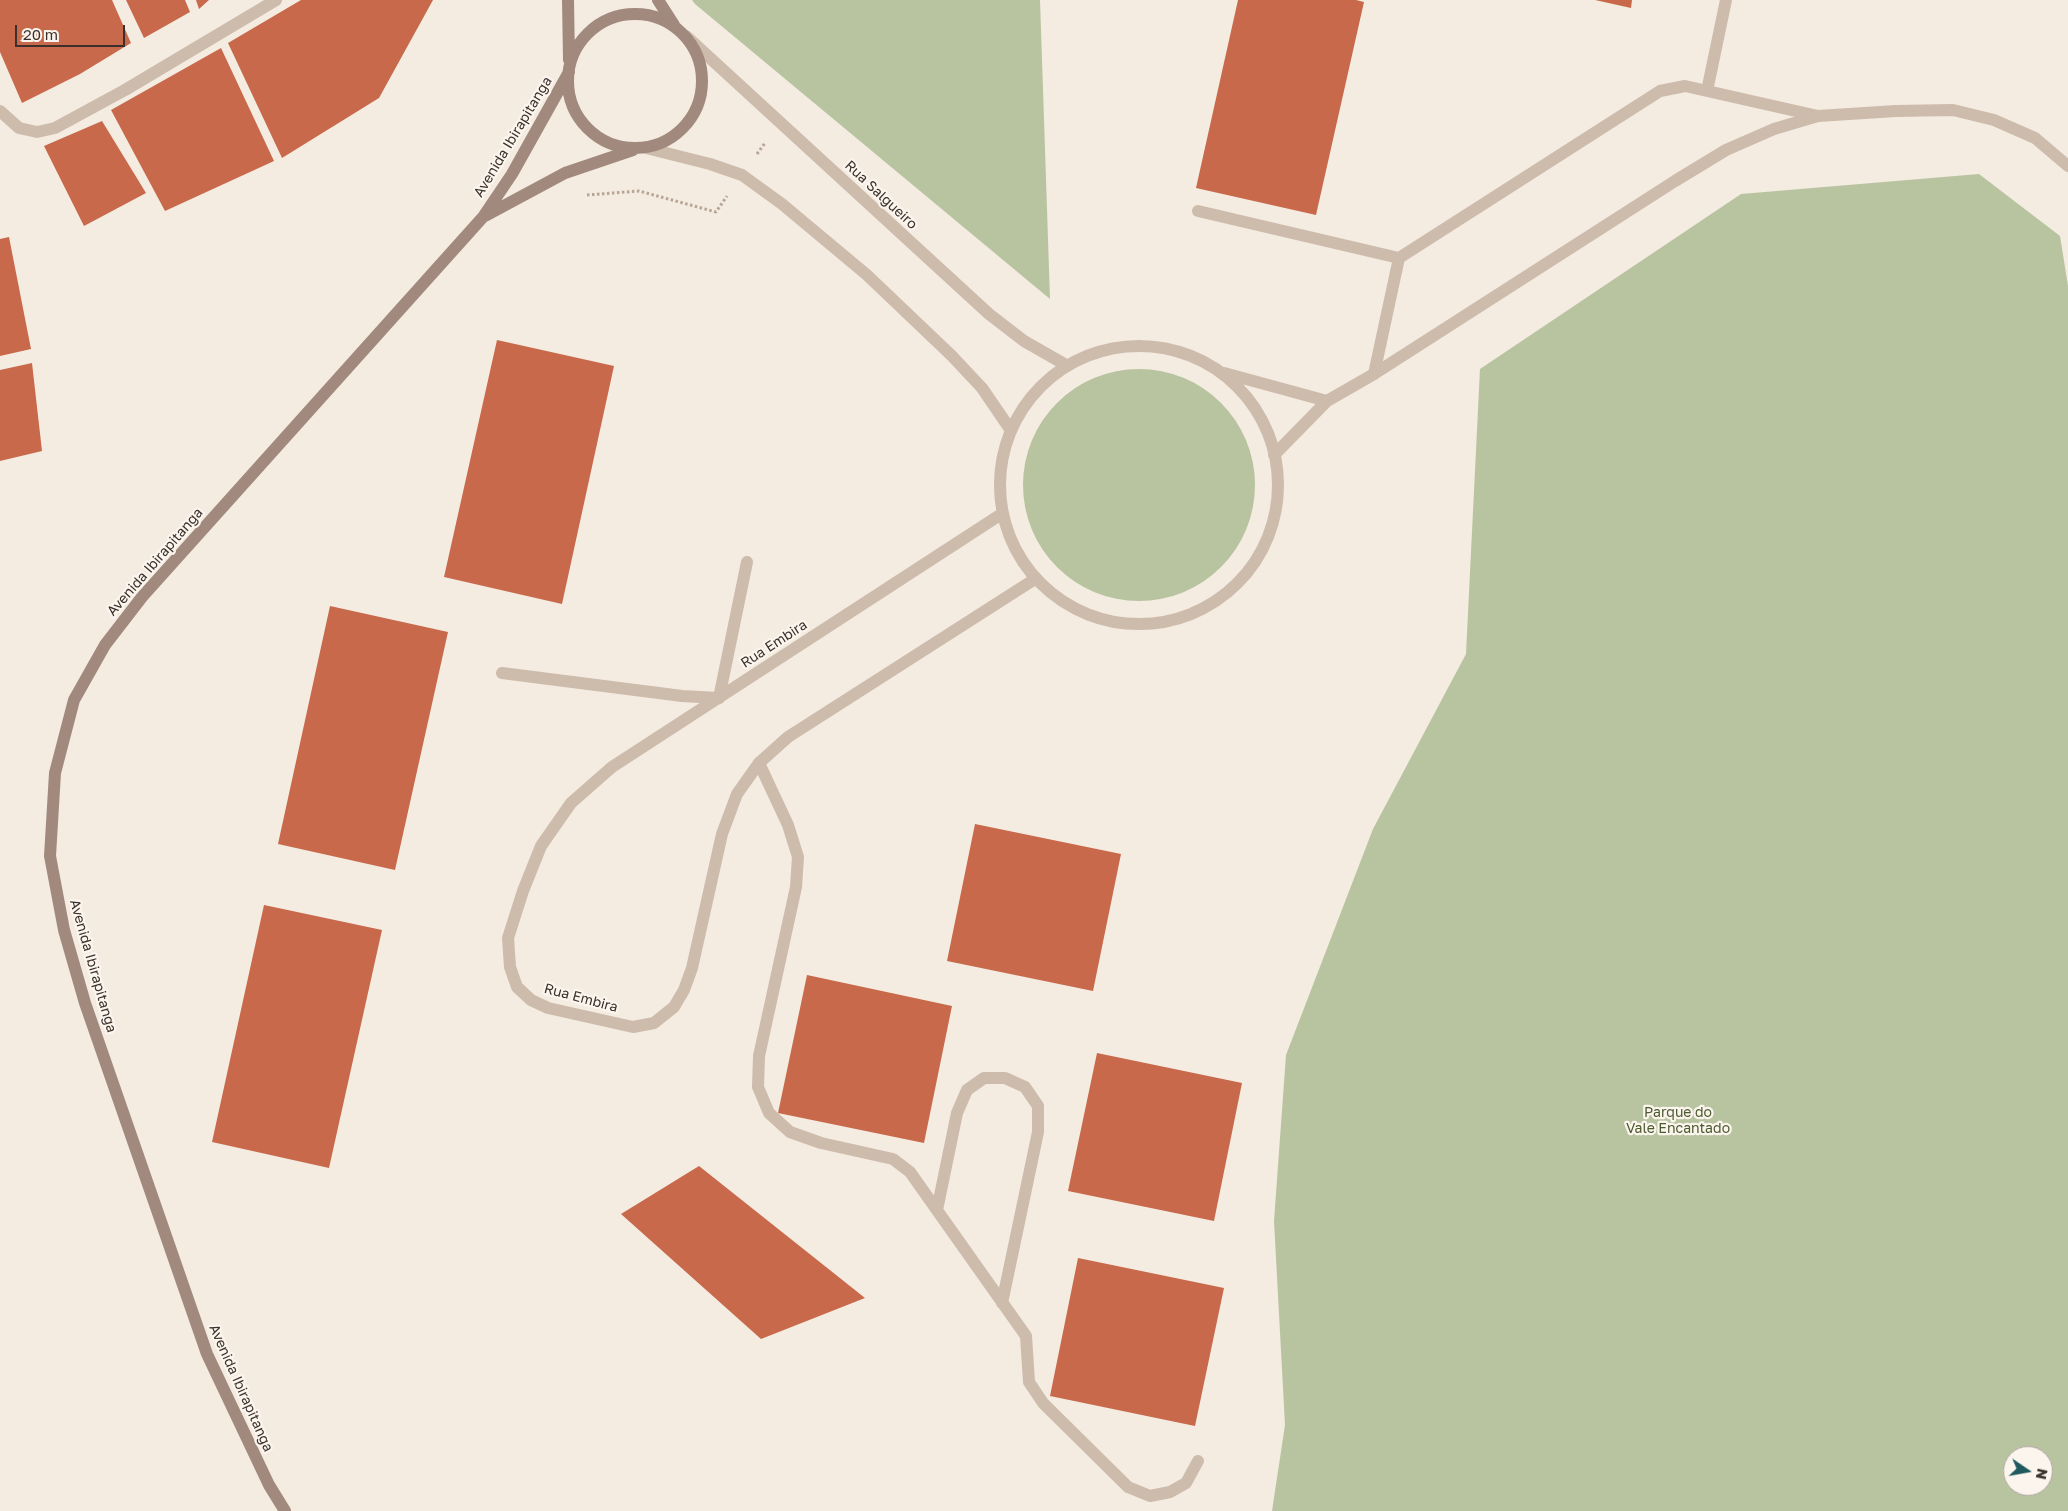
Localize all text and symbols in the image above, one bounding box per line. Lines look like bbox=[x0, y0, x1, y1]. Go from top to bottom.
scale bar bbox=[18, 15, 128, 47]
text: 20 m bbox=[23, 25, 58, 43]
street label: Avenida Ibirapitanga bbox=[470, 74, 556, 200]
street label: Rua Salgueiro bbox=[841, 157, 921, 233]
street label: Avenida Ibirapitanga bbox=[104, 505, 206, 619]
street label: Rua Embira bbox=[738, 616, 810, 672]
street label: Avenida Ibirapitanga bbox=[66, 898, 120, 1034]
street label: Rua Embira bbox=[542, 980, 620, 1016]
park label: Parque do Vale Encantado bbox=[1626, 1105, 1730, 1138]
street label: Avenida Ibirapitanga bbox=[205, 1322, 277, 1454]
north arrow bbox=[2003, 1446, 2053, 1496]
text: N bbox=[2033, 1467, 2052, 1481]

